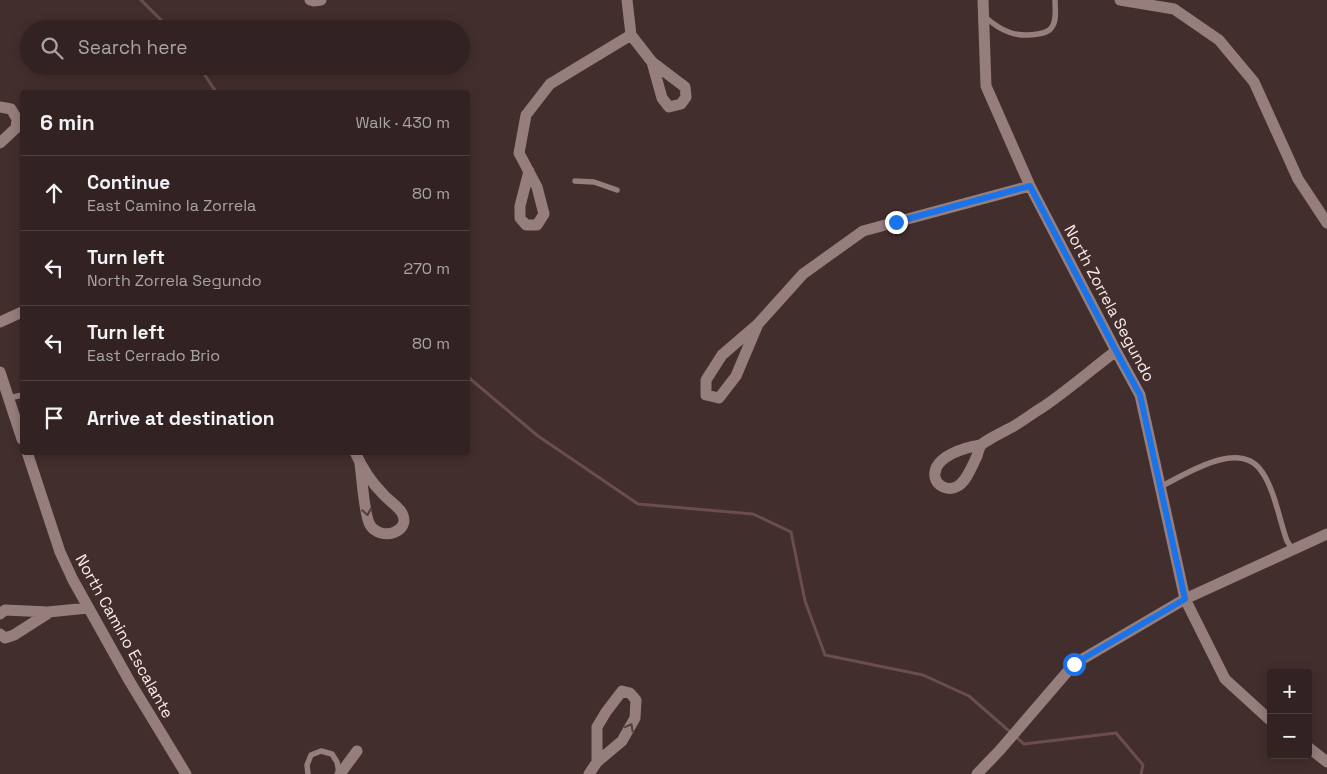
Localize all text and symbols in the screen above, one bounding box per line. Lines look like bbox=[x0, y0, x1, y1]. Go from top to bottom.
search box bbox=[20, 20, 470, 75]
icon: search bbox=[38, 34, 66, 62]
text: Search here bbox=[78, 35, 188, 60]
text: 6 min bbox=[40, 109, 95, 136]
text: Walk · 430 m bbox=[355, 112, 450, 133]
text: Continue bbox=[87, 170, 170, 195]
icon: ahead bbox=[40, 179, 68, 207]
text: 80 m bbox=[412, 183, 450, 204]
text: East Camino la Zorrela bbox=[87, 195, 256, 216]
route end bbox=[885, 211, 908, 234]
street label: North Zorrela Segundo bbox=[1059, 221, 1160, 385]
text: Turn left bbox=[87, 245, 165, 270]
icon: left bbox=[40, 254, 68, 282]
text: 270 m bbox=[403, 258, 450, 279]
text: North Zorrela Segundo bbox=[87, 270, 262, 291]
text: Turn left bbox=[87, 320, 165, 345]
icon: left bbox=[40, 329, 68, 357]
text: 80 m bbox=[412, 333, 450, 354]
text: East Cerrado Brio bbox=[87, 345, 220, 366]
icon: arrive bbox=[40, 404, 68, 432]
text: Arrive at destination bbox=[87, 406, 275, 431]
one-way arrow bbox=[361, 507, 372, 516]
street label: North Camino Escalante bbox=[71, 551, 178, 722]
route start bbox=[1063, 653, 1086, 676]
map controls bbox=[1267, 669, 1312, 759]
button: + bbox=[1267, 669, 1312, 714]
button: − bbox=[1267, 714, 1312, 759]
one-way arrow bbox=[624, 724, 634, 733]

